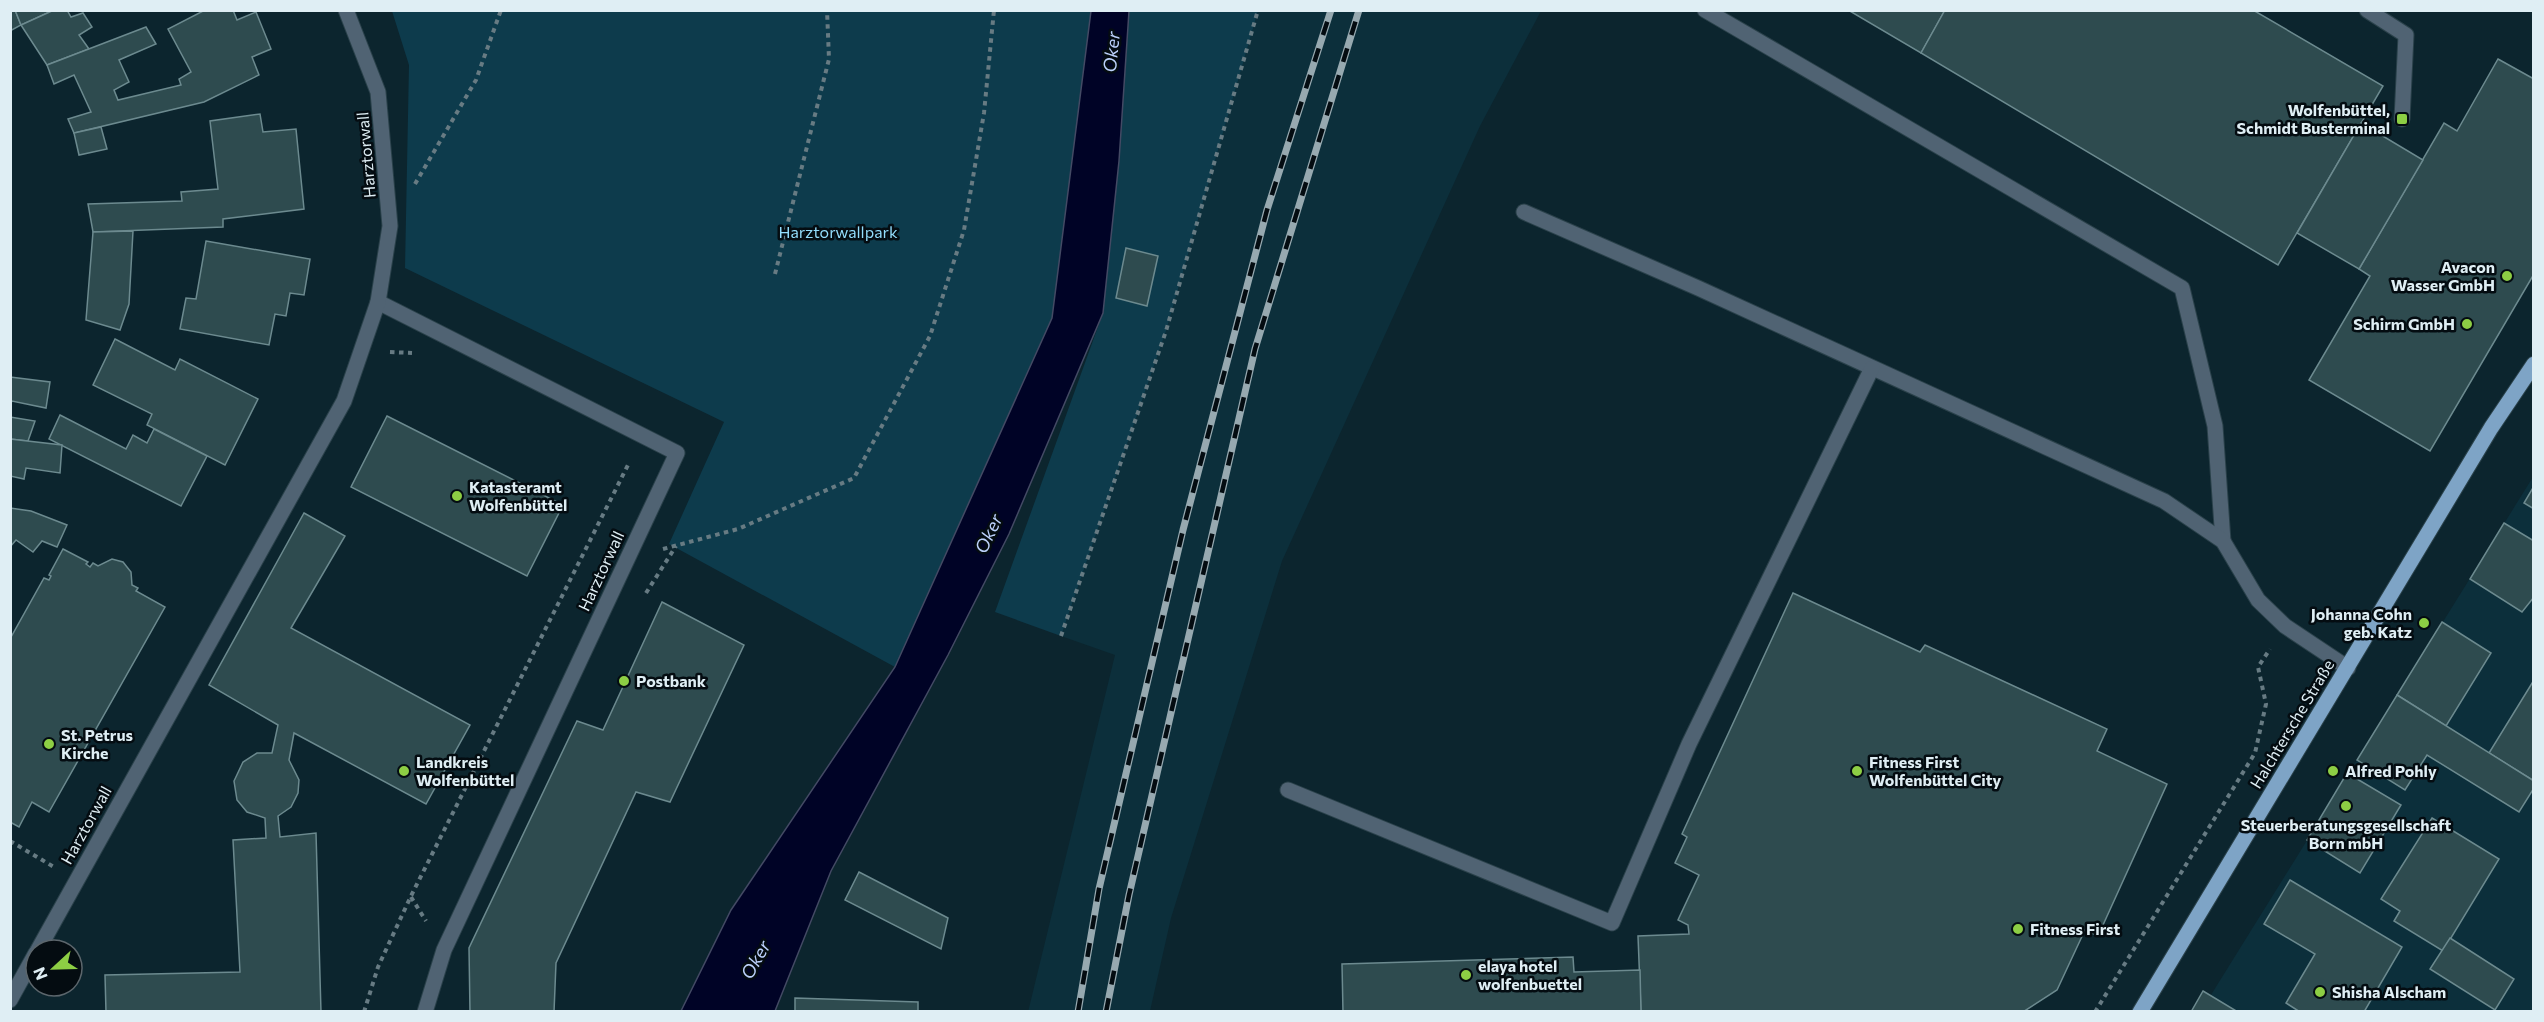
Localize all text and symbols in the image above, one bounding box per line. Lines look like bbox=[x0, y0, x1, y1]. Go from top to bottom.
water label: Oker bbox=[1098, 30, 1124, 73]
place label: Wolfenbüttel, Schmidt Busterminal bbox=[2237, 100, 2390, 137]
street label: Harztorwall bbox=[352, 111, 379, 199]
marker: Wolfenbüttel, Schmidt Busterminal bbox=[2395, 112, 2409, 126]
park label: Harztorwallpark bbox=[778, 222, 898, 241]
place label: Avacon Wasser GmbH bbox=[2391, 257, 2495, 294]
marker: Avacon Wasser GmbH bbox=[2500, 269, 2514, 283]
place label: Schirm GmbH bbox=[2353, 314, 2455, 333]
marker: Schirm GmbH bbox=[2460, 317, 2474, 331]
place label: Katasteramt Wolfenbüttel bbox=[469, 477, 567, 514]
marker: Katasteramt Wolfenbüttel bbox=[450, 489, 464, 503]
water label: Oker bbox=[970, 510, 1007, 557]
street label: Harztorwall bbox=[574, 528, 627, 614]
place label: Johanna Cohn geb. Katz bbox=[2311, 604, 2412, 641]
marker: Johanna Cohn geb. Katz bbox=[2417, 616, 2431, 630]
street label: Halchtersche Straße bbox=[2246, 656, 2338, 792]
place label: Postbank bbox=[636, 671, 707, 690]
marker: Postbank bbox=[617, 674, 631, 688]
place label: St. Petrus Kirche bbox=[61, 725, 133, 762]
marker: St. Petrus Kirche bbox=[42, 737, 56, 751]
place label: Landkreis Wolfenbüttel bbox=[416, 752, 514, 789]
place label: Fitness First Wolfenbüttel City bbox=[1869, 752, 2002, 789]
place label: Alfred Pohly bbox=[2345, 761, 2437, 780]
marker: Landkreis Wolfenbüttel bbox=[397, 764, 411, 778]
marker: Fitness First Wolfenbüttel City bbox=[1850, 764, 1864, 778]
marker: Alfred Pohly bbox=[2326, 764, 2340, 778]
street label: Harztorwall bbox=[56, 782, 115, 867]
marker: Steuerberatungsgesellschaft Born mbH bbox=[2339, 799, 2353, 813]
place label: Steuerberatungsgesellschaft Born mbH bbox=[2241, 815, 2452, 852]
place label: Fitness First bbox=[2030, 919, 2120, 938]
marker: Fitness First bbox=[2011, 922, 2025, 936]
water label: Oker bbox=[736, 936, 775, 983]
north arrow bbox=[24, 938, 84, 998]
place label: elaya hotel wolfenbuettel bbox=[1478, 956, 1582, 993]
text: N bbox=[29, 965, 51, 983]
marker: elaya hotel wolfenbuettel bbox=[1459, 968, 1473, 982]
place label: Shisha Alscham bbox=[2332, 982, 2446, 1001]
marker: Shisha Alscham bbox=[2313, 985, 2327, 999]

